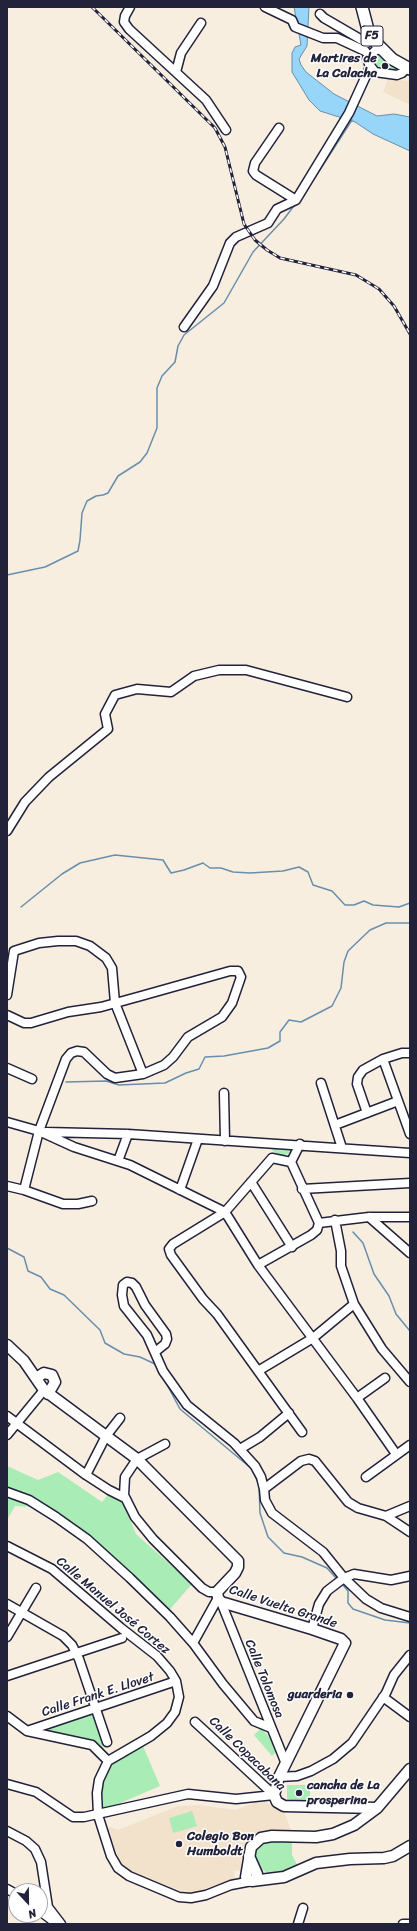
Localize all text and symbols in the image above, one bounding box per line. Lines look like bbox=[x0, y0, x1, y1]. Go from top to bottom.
road number: F5 bbox=[361, 26, 383, 46]
place label: Martires de La Calacha bbox=[311, 51, 377, 82]
marker: Martires de La Calacha bbox=[380, 61, 390, 71]
street label: Calle Manuel José Cortez bbox=[53, 1554, 173, 1658]
street label: Calle Vuelta Grande bbox=[227, 1582, 339, 1632]
street label: Calle Tolomosa bbox=[241, 1637, 287, 1721]
street label: Calle Frank E. Llovet bbox=[40, 1669, 156, 1721]
place label: guarderia bbox=[288, 1687, 342, 1703]
marker: guarderia bbox=[345, 1690, 355, 1700]
street label: Calle Copacabana bbox=[206, 1714, 288, 1794]
place label: cancha de La prosperina bbox=[307, 1778, 380, 1809]
marker: cancha de La prosperina bbox=[294, 1788, 304, 1798]
place label: Colegio Bon Humboldt bbox=[187, 1829, 254, 1860]
marker: Colegio Bon Humboldt bbox=[174, 1839, 184, 1849]
north arrow bbox=[8, 1883, 48, 1923]
text: N bbox=[25, 1903, 39, 1924]

